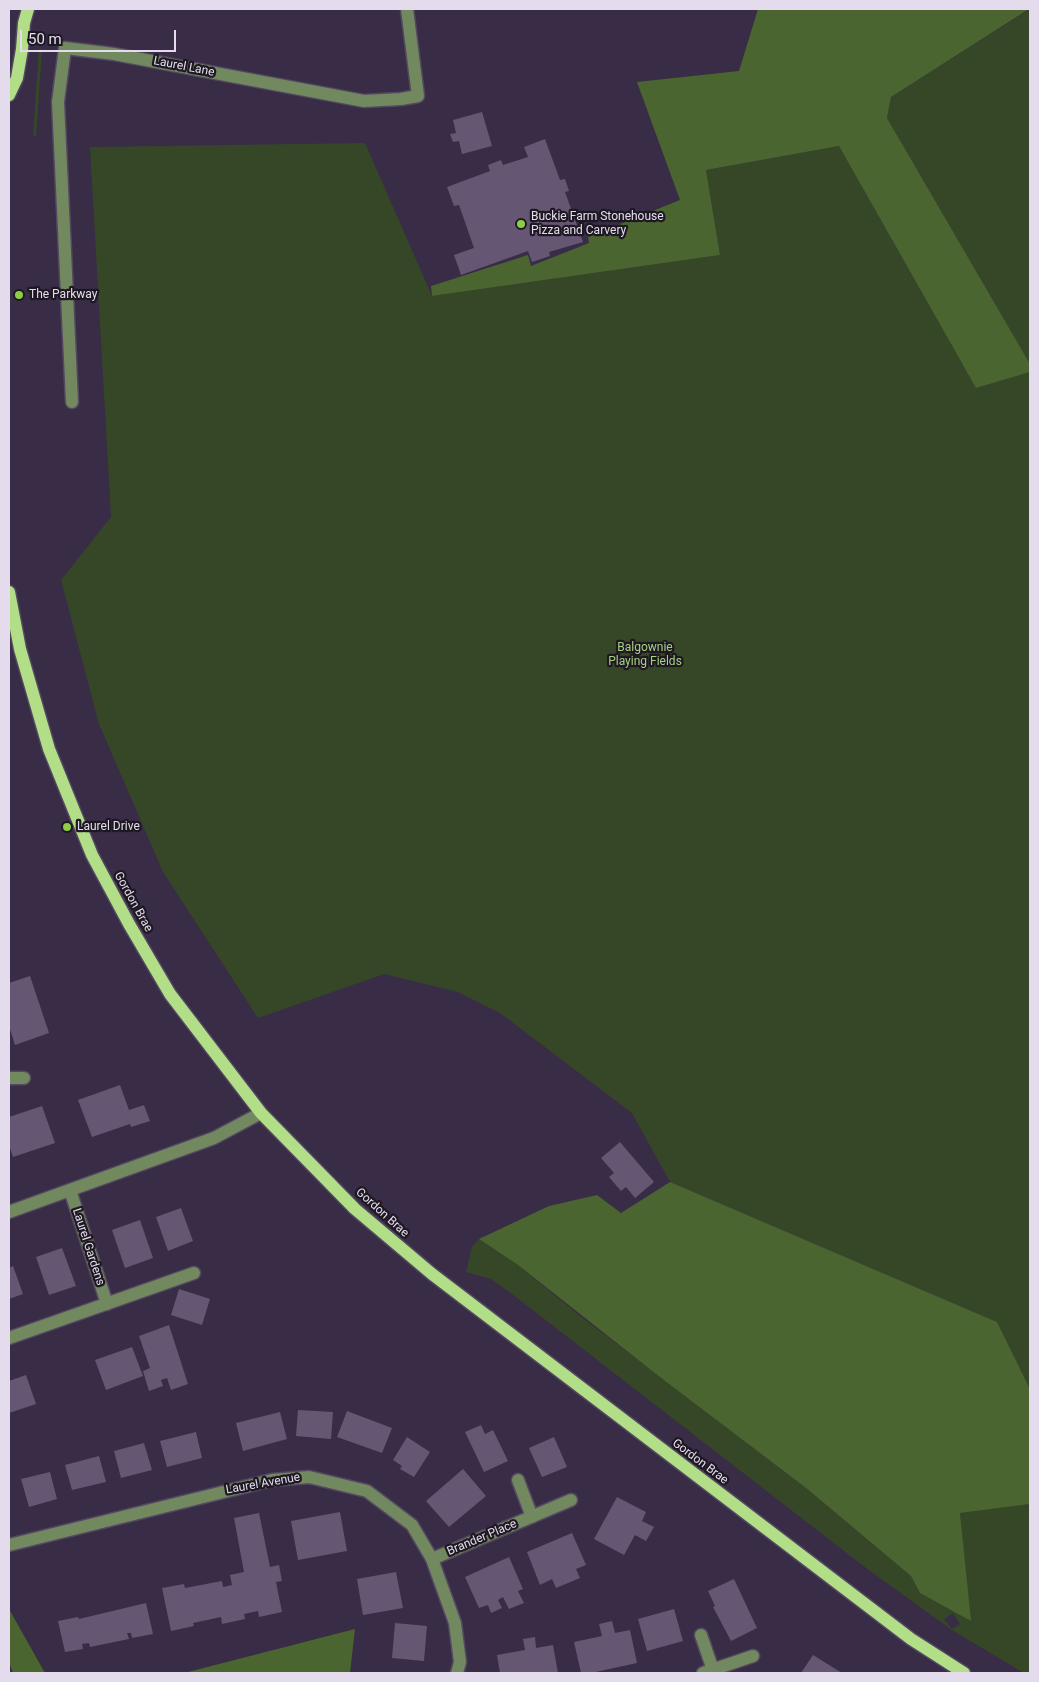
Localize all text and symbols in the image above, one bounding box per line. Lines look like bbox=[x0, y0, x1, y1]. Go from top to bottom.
scale bar bbox=[22, 20, 179, 52]
text: 50 m bbox=[28, 30, 62, 48]
street label: Laurel Lane bbox=[152, 54, 216, 80]
place label: Buckie Farm Stonehouse Pizza and Carvery bbox=[531, 210, 664, 238]
marker: Buckie Farm Stonehouse Pizza and Carvery bbox=[515, 218, 527, 230]
place label: The Parkway bbox=[29, 288, 97, 302]
marker: The Parkway bbox=[13, 289, 25, 301]
park label: Balgownie Playing Fields bbox=[608, 641, 682, 669]
place label: Laurel Drive bbox=[77, 820, 140, 834]
marker: Laurel Drive bbox=[61, 821, 73, 833]
street label: Gordon Brae bbox=[111, 869, 155, 935]
street label: Gordon Brae bbox=[353, 1185, 411, 1241]
street label: Laurel Gardens bbox=[69, 1207, 107, 1287]
street label: Gordon Brae bbox=[669, 1436, 731, 1488]
street label: Laurel Avenue bbox=[225, 1470, 301, 1498]
street label: Brander Place bbox=[445, 1517, 519, 1559]

